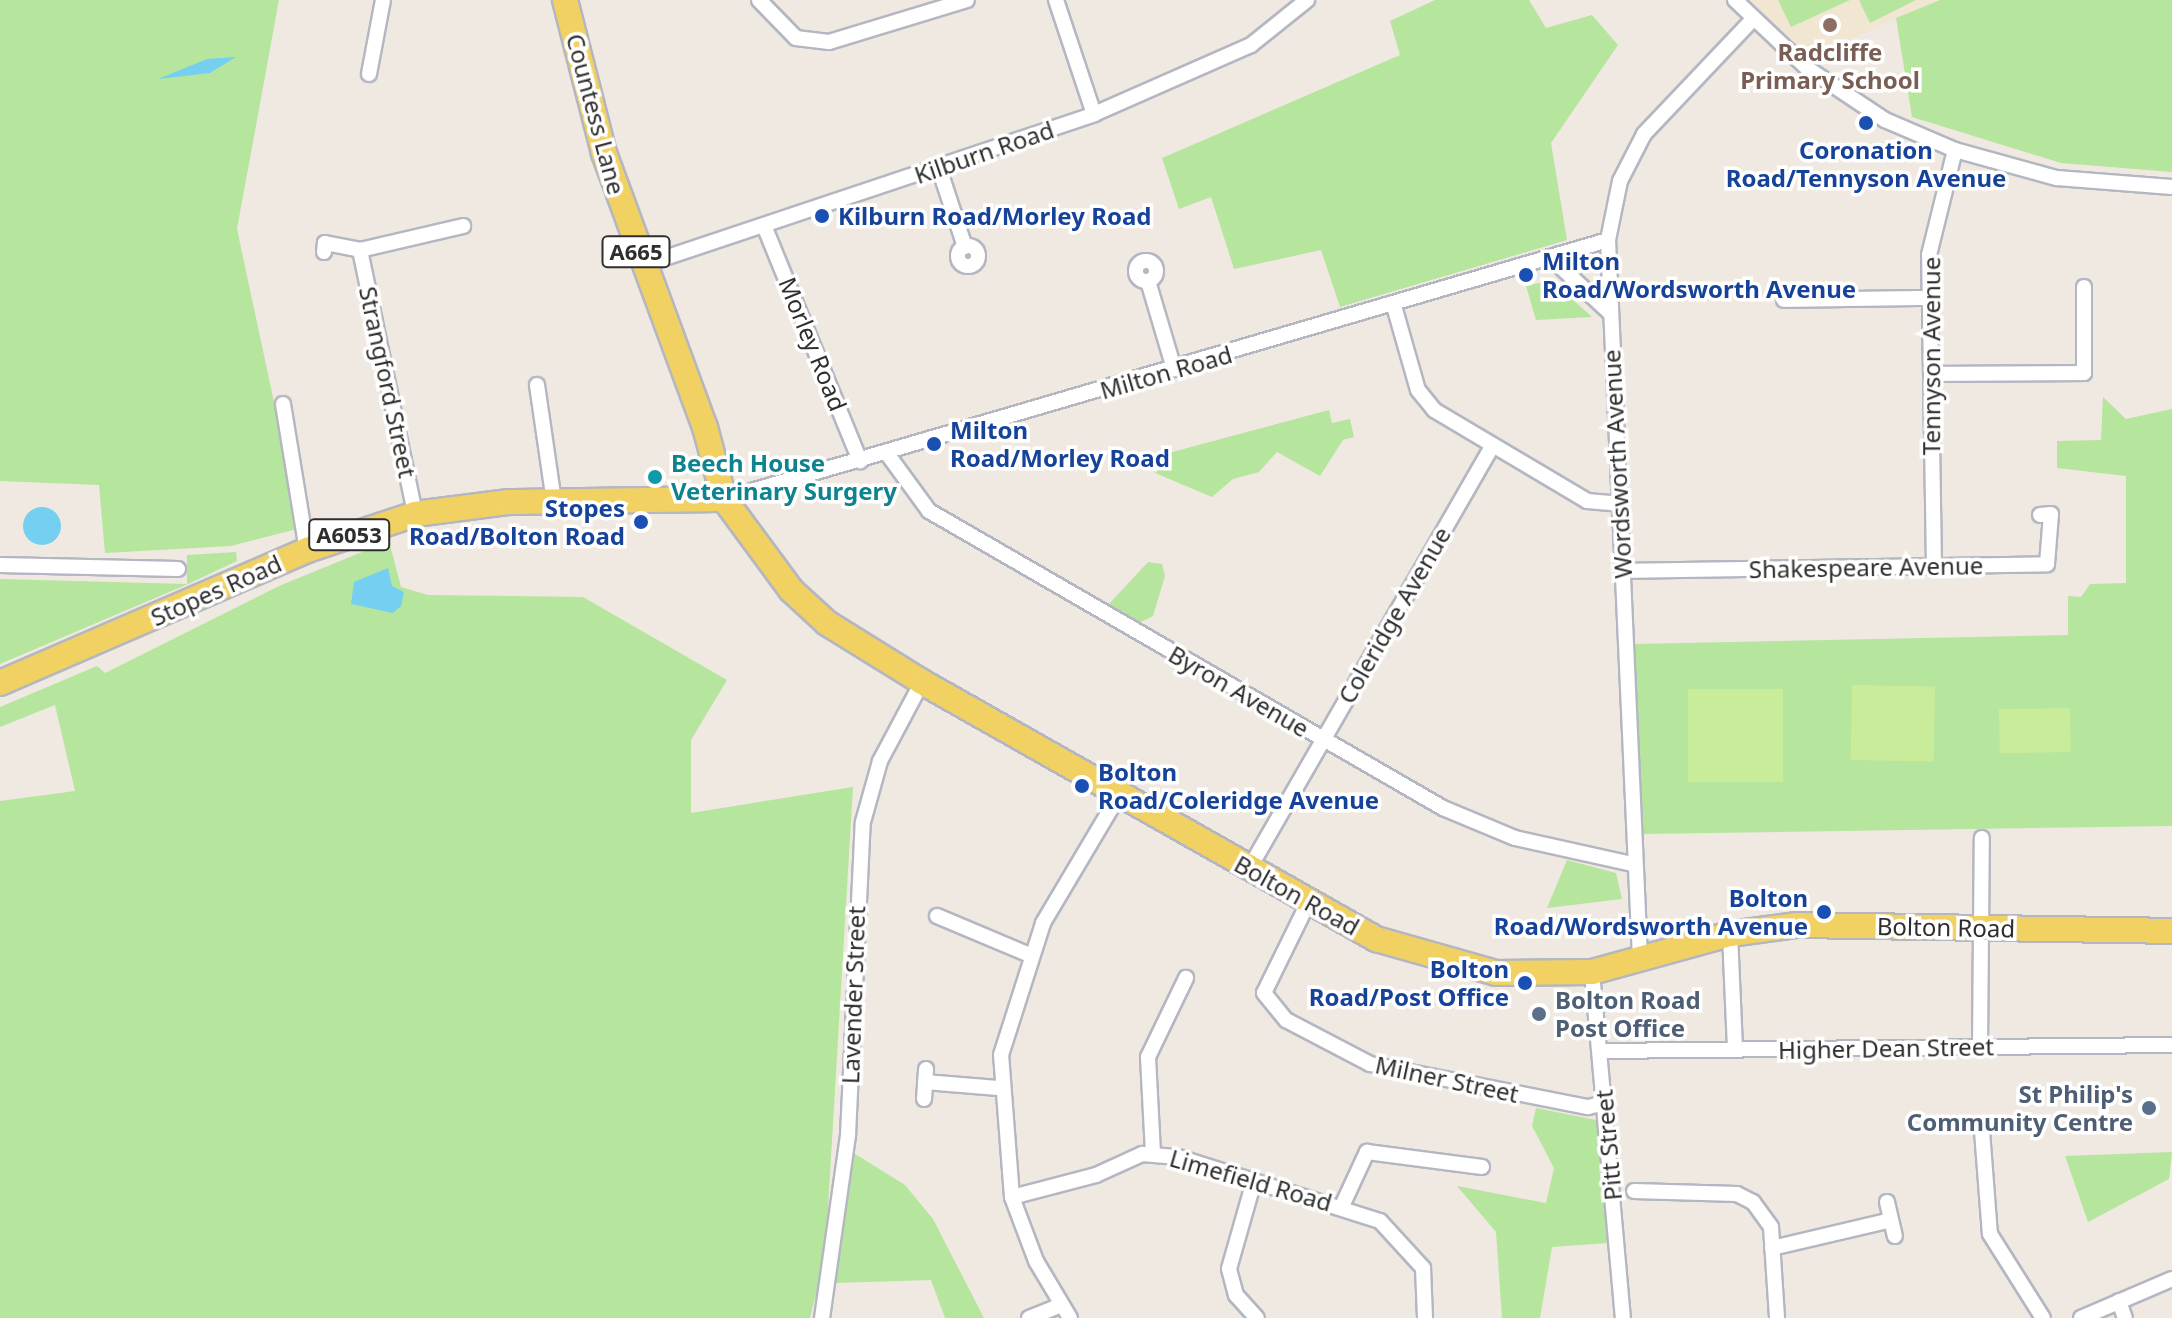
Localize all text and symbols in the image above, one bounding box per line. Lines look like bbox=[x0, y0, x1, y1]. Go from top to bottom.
marker: Radcliffe Primary School bbox=[1821, 16, 1839, 34]
street label: Countess Lane bbox=[561, 30, 631, 198]
place label: Radcliffe Primary School bbox=[1740, 38, 1920, 94]
marker: Coronation Road/Tennyson Avenue bbox=[1857, 114, 1875, 132]
street label: Kilburn Road bbox=[911, 115, 1057, 189]
place label: Coronation Road/Tennyson Avenue bbox=[1726, 136, 2006, 192]
place label: Kilburn Road/Morley Road bbox=[838, 202, 1151, 230]
marker: Kilburn Road/Morley Road bbox=[813, 207, 831, 225]
road number: A665 bbox=[600, 234, 672, 270]
place label: Milton Road/Wordsworth Avenue bbox=[1542, 247, 1856, 303]
street label: Tennyson Avenue bbox=[1917, 257, 1945, 455]
marker: Milton Road/Wordsworth Avenue bbox=[1517, 266, 1535, 284]
street label: Morley Road bbox=[773, 273, 853, 415]
street label: Strangford Street bbox=[354, 284, 422, 480]
street label: Milton Road bbox=[1097, 339, 1235, 405]
street label: Wordsworth Avenue bbox=[1597, 349, 1637, 579]
place label: Milton Road/Morley Road bbox=[950, 416, 1170, 472]
marker: Milton Road/Morley Road bbox=[925, 435, 943, 453]
place label: Beech House Veterinary Surgery bbox=[671, 449, 897, 505]
marker: Beech House Veterinary Surgery bbox=[646, 468, 664, 486]
place label: Stopes Road/Bolton Road bbox=[409, 494, 625, 550]
marker: Stopes Road/Bolton Road bbox=[632, 513, 650, 531]
road number: A6053 bbox=[307, 517, 391, 553]
street label: Coleridge Avenue bbox=[1332, 522, 1456, 708]
street label: Stopes Road bbox=[146, 548, 286, 632]
street label: Shakespeare Avenue bbox=[1748, 551, 1984, 583]
street label: Byron Avenue bbox=[1164, 639, 1314, 743]
place label: Bolton Road/Coleridge Avenue bbox=[1098, 758, 1379, 814]
marker: Bolton Road/Coleridge Avenue bbox=[1073, 777, 1091, 795]
street label: Bolton Road bbox=[1230, 849, 1364, 941]
place label: Bolton Road/Wordsworth Avenue bbox=[1494, 884, 1808, 940]
marker: Bolton Road/Wordsworth Avenue bbox=[1815, 903, 1833, 921]
street label: Lavender Street bbox=[836, 906, 870, 1084]
street label: Bolton Road bbox=[1877, 911, 2015, 943]
place label: Bolton Road/Post Office bbox=[1309, 955, 1509, 1011]
marker: Bolton Road/Post Office bbox=[1516, 974, 1534, 992]
place label: Bolton Road Post Office bbox=[1555, 986, 1701, 1042]
marker: Bolton Road Post Office bbox=[1530, 1005, 1548, 1023]
street label: Higher Dean Street bbox=[1778, 1032, 1994, 1064]
street label: Milner Street bbox=[1373, 1050, 1521, 1108]
place label: St Philip's Community Centre bbox=[1907, 1080, 2133, 1136]
street label: Pitt Street bbox=[1589, 1088, 1627, 1202]
marker: St Philip's Community Centre bbox=[2140, 1099, 2158, 1117]
street label: Limefield Road bbox=[1166, 1143, 1336, 1217]

